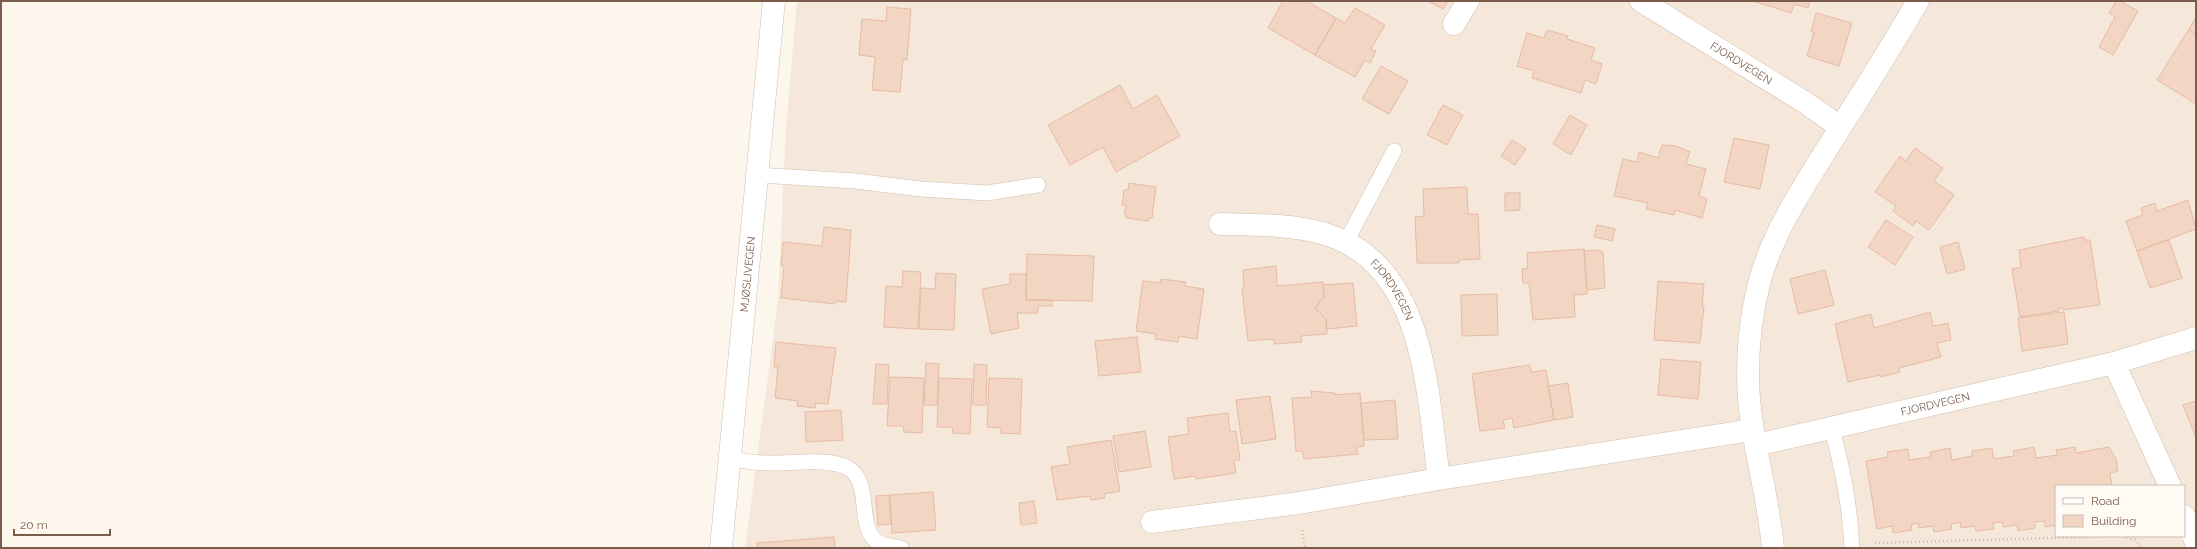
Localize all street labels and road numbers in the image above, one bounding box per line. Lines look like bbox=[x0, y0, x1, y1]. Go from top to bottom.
street label: FJORDVEGEN bbox=[1708, 39, 1775, 88]
street label: MJØSLIVEGEN bbox=[738, 236, 758, 313]
street label: FJORDVEGEN bbox=[1368, 256, 1416, 322]
street label: FJORDVEGEN bbox=[1900, 390, 1971, 419]

